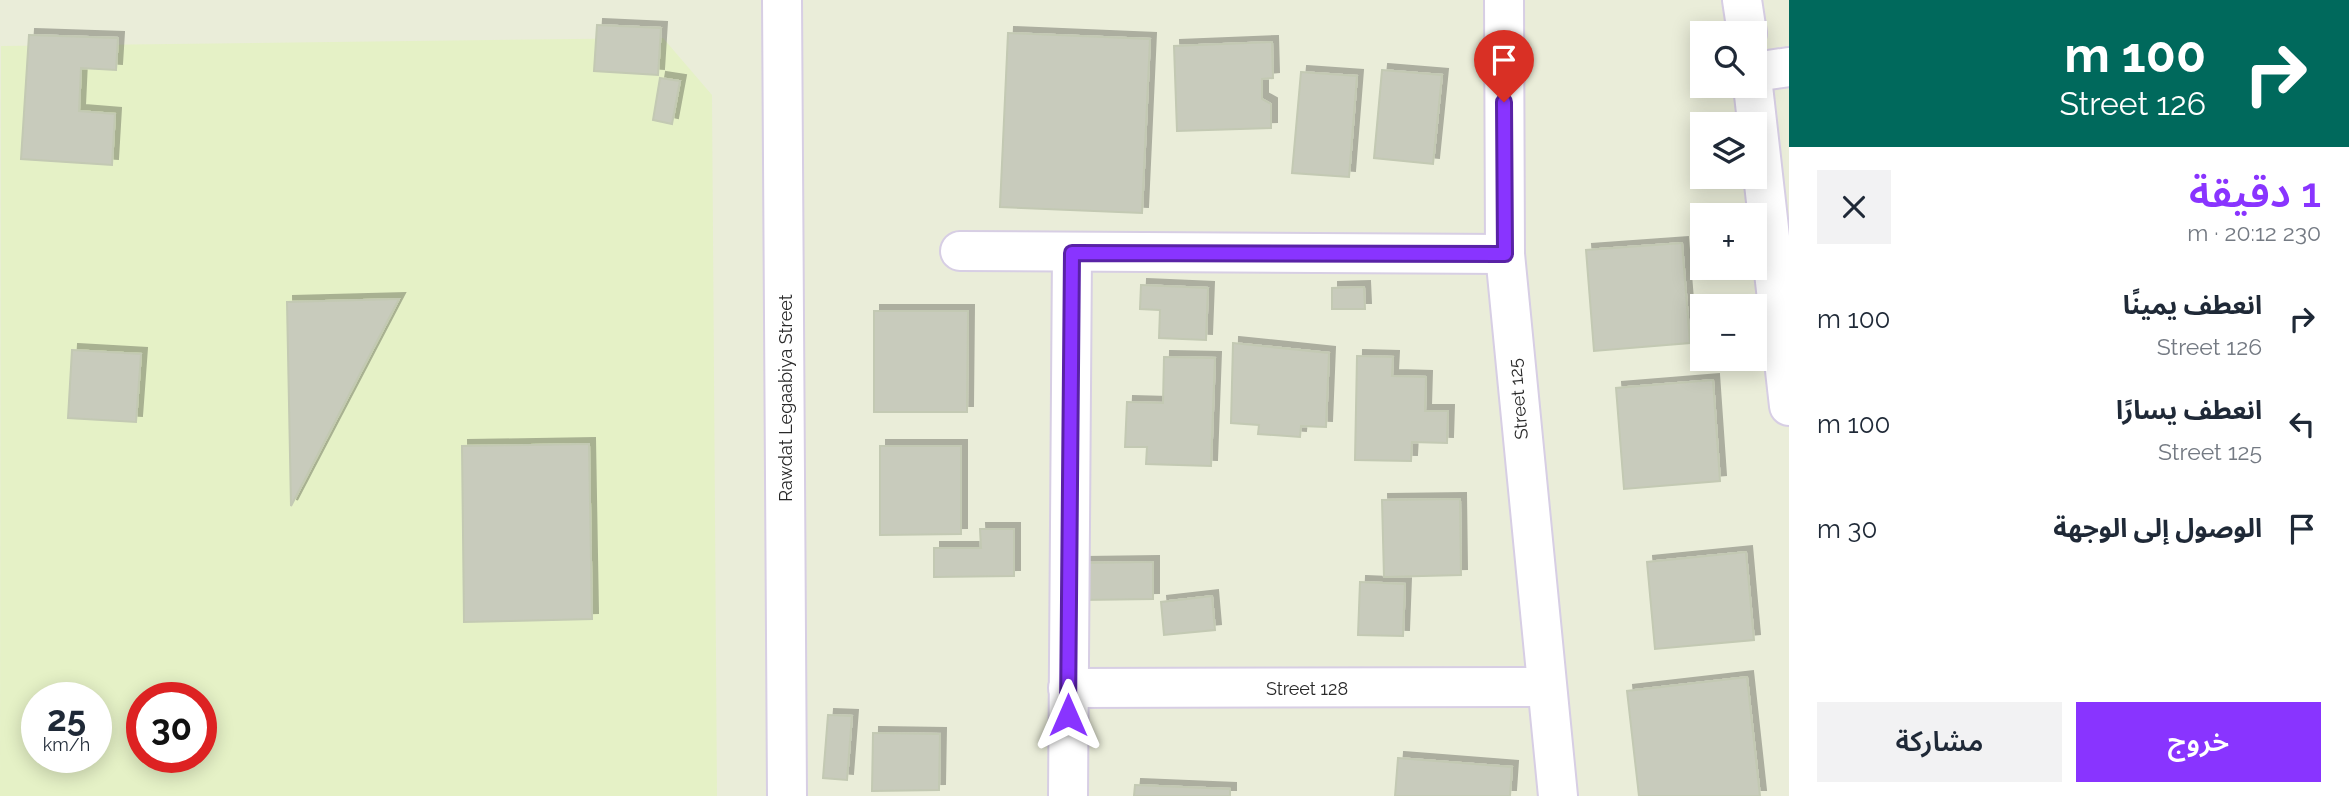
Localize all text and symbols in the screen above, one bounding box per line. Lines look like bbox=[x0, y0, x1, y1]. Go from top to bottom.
map controls bbox=[1690, 21, 1767, 371]
button: search bbox=[1690, 21, 1767, 98]
text: 100 m bbox=[2064, 26, 2206, 83]
icon: right bbox=[2230, 28, 2321, 119]
pin bbox=[1474, 30, 1534, 102]
icon: arrive bbox=[1485, 41, 1523, 79]
text: Street 126 bbox=[2059, 85, 2206, 122]
button: layers bbox=[1690, 112, 1767, 189]
text: 1 دقيقة bbox=[2189, 168, 2321, 217]
button: close bbox=[1817, 170, 1891, 244]
button: + bbox=[1690, 203, 1767, 280]
text: 230 m · 20:12 bbox=[2187, 219, 2321, 246]
text: انعطف يمينًا bbox=[2123, 290, 2262, 320]
street label: Rawdat Legaabiya Street bbox=[775, 294, 796, 502]
button: − bbox=[1690, 294, 1767, 371]
icon: right bbox=[2283, 300, 2321, 338]
text: 100 m bbox=[1817, 304, 1891, 334]
text: Street 126 bbox=[2157, 333, 2262, 360]
street label: Street 125 bbox=[1504, 357, 1532, 440]
text: انعطف يسارًا bbox=[2116, 395, 2262, 425]
icon: left bbox=[2283, 405, 2321, 443]
text: 100 m bbox=[1817, 409, 1891, 439]
text: Street 125 bbox=[2158, 438, 2262, 465]
icon: arrive bbox=[2283, 510, 2321, 548]
text: الوصول إلى الوجهة bbox=[2053, 513, 2262, 543]
text: 30 m bbox=[1817, 514, 1877, 544]
position arrow bbox=[1031, 678, 1105, 752]
street label: Street 128 bbox=[1266, 678, 1348, 699]
speed limit sign: 30 bbox=[126, 682, 217, 773]
text: 25 bbox=[47, 698, 86, 739]
button: مشاركة bbox=[1817, 702, 2062, 782]
button: خروج bbox=[2076, 702, 2321, 782]
text: km/h bbox=[43, 734, 90, 755]

